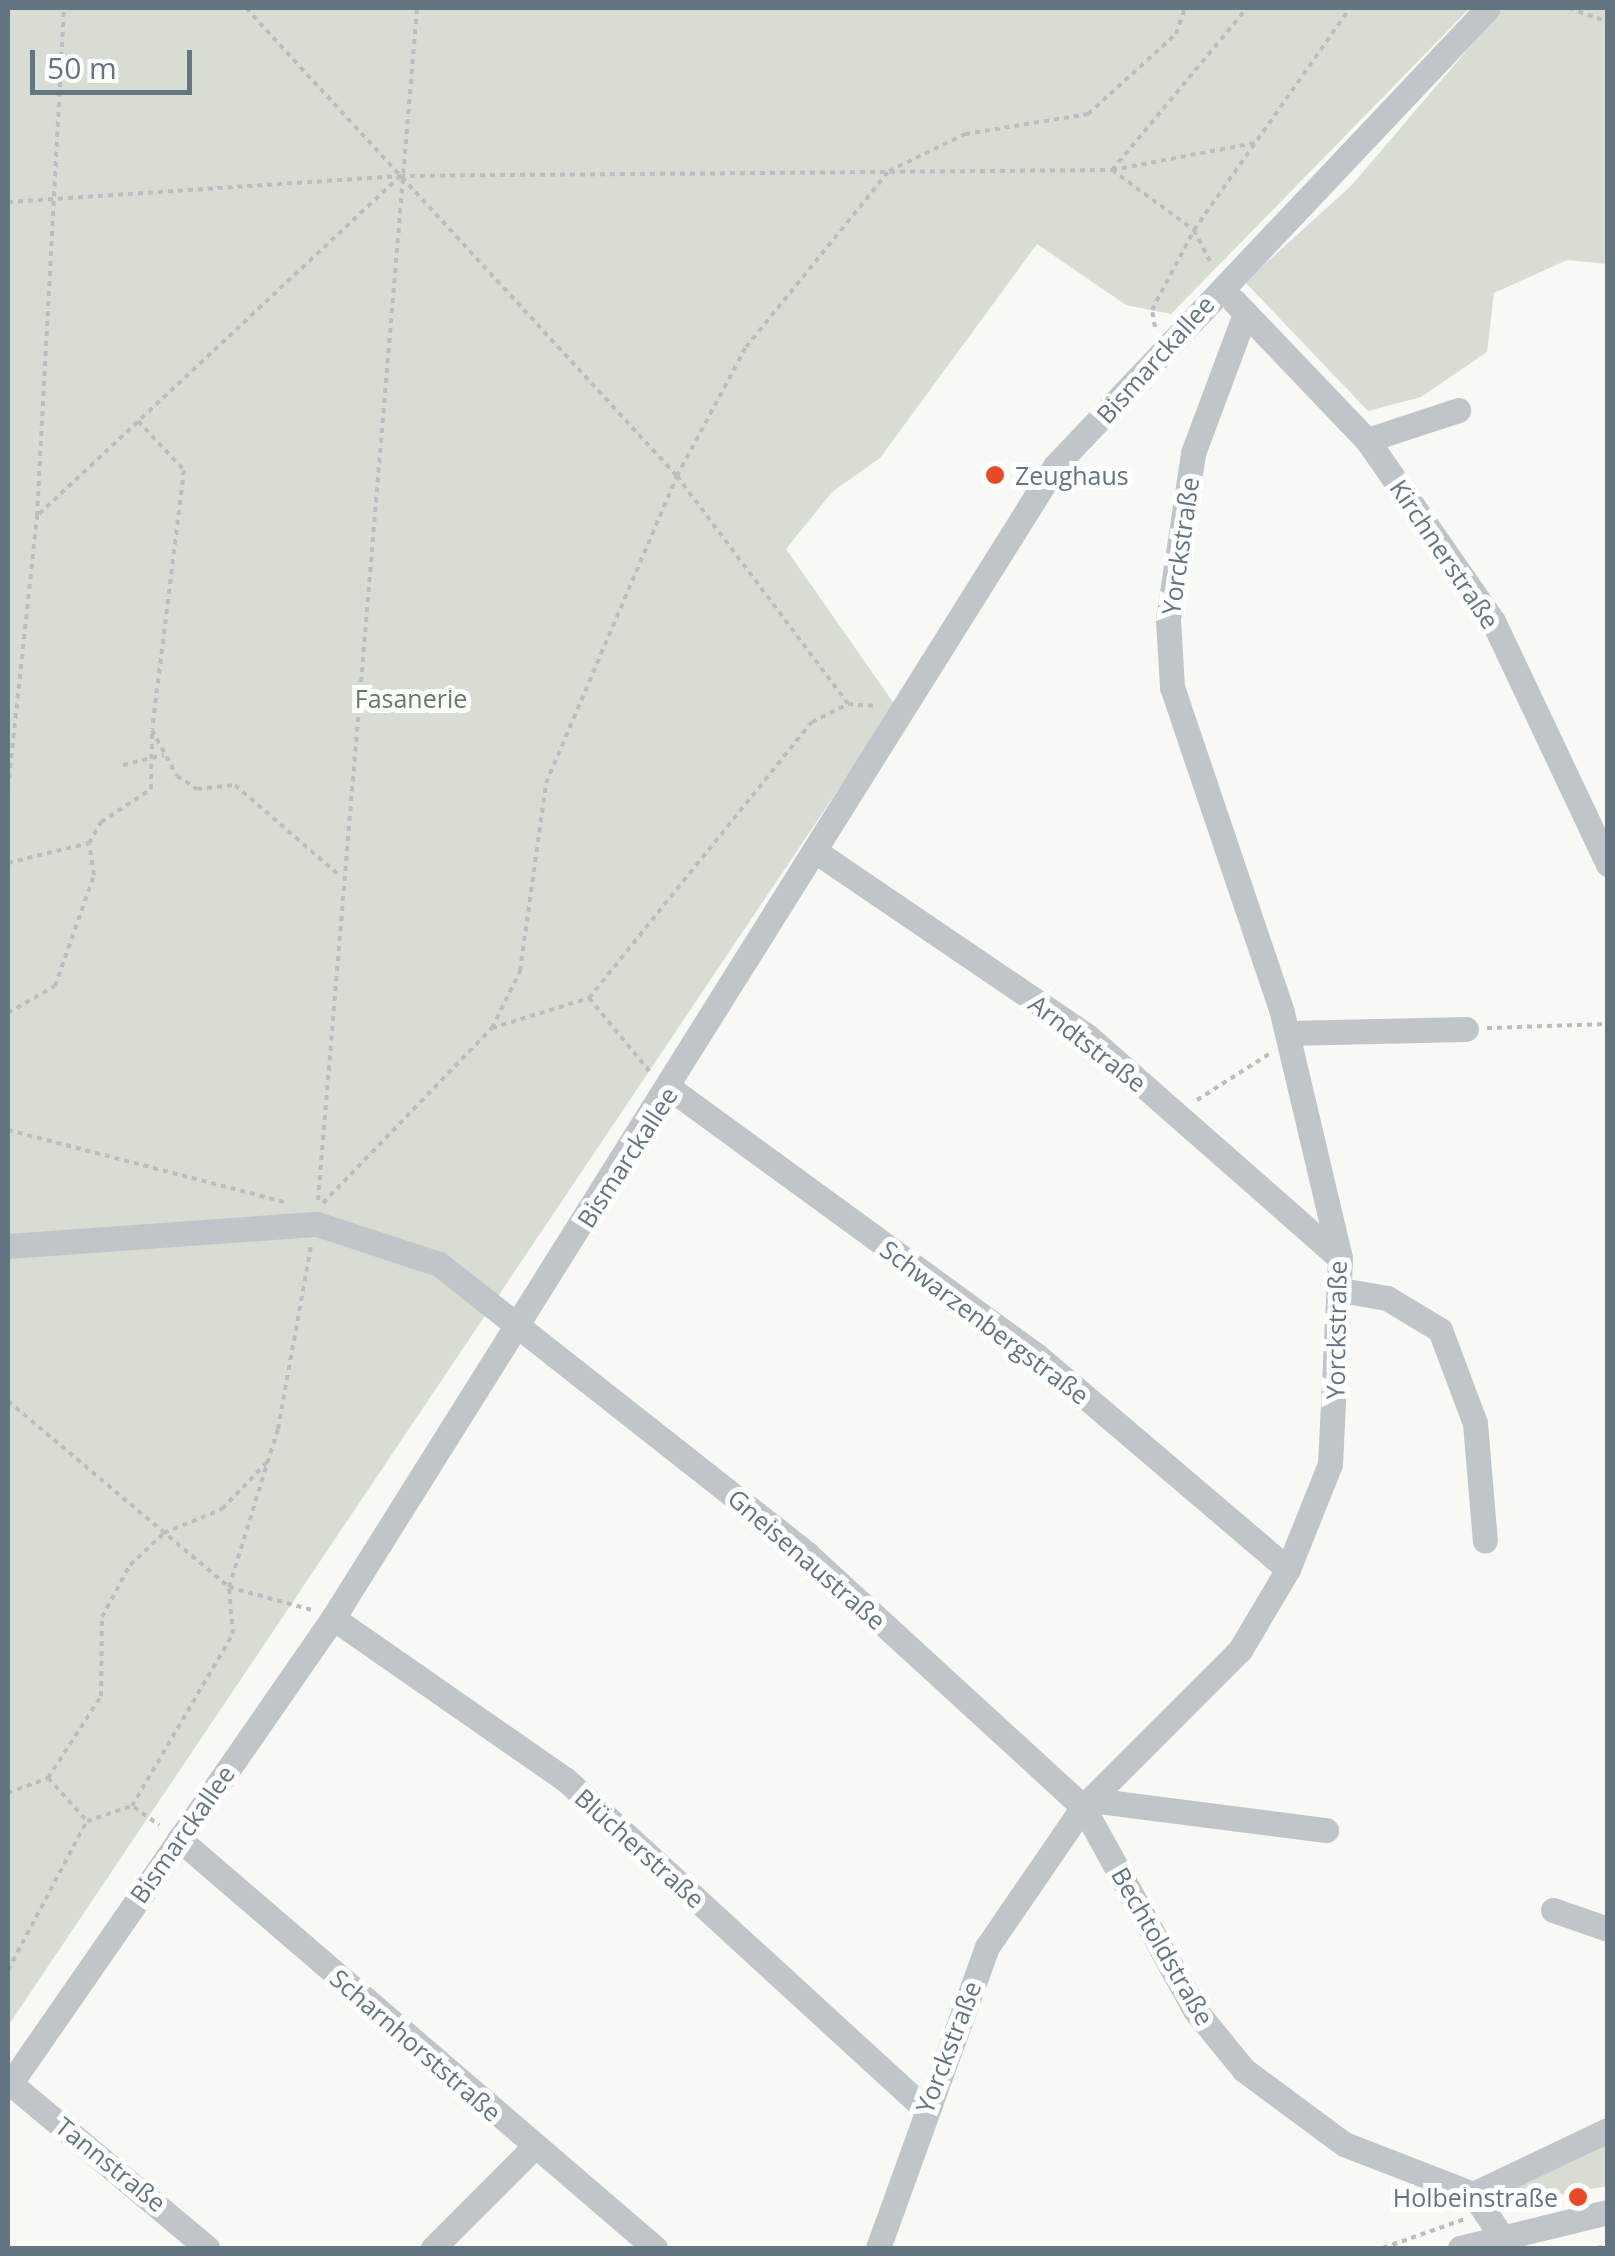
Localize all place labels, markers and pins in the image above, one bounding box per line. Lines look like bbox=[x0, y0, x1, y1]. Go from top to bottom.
place label: Zeughaus bbox=[1015, 460, 1129, 490]
marker: Zeughaus bbox=[984, 464, 1006, 486]
place label: Holbeinstraße bbox=[1393, 2182, 1558, 2212]
marker: Holbeinstraße bbox=[1567, 2186, 1589, 2208]

